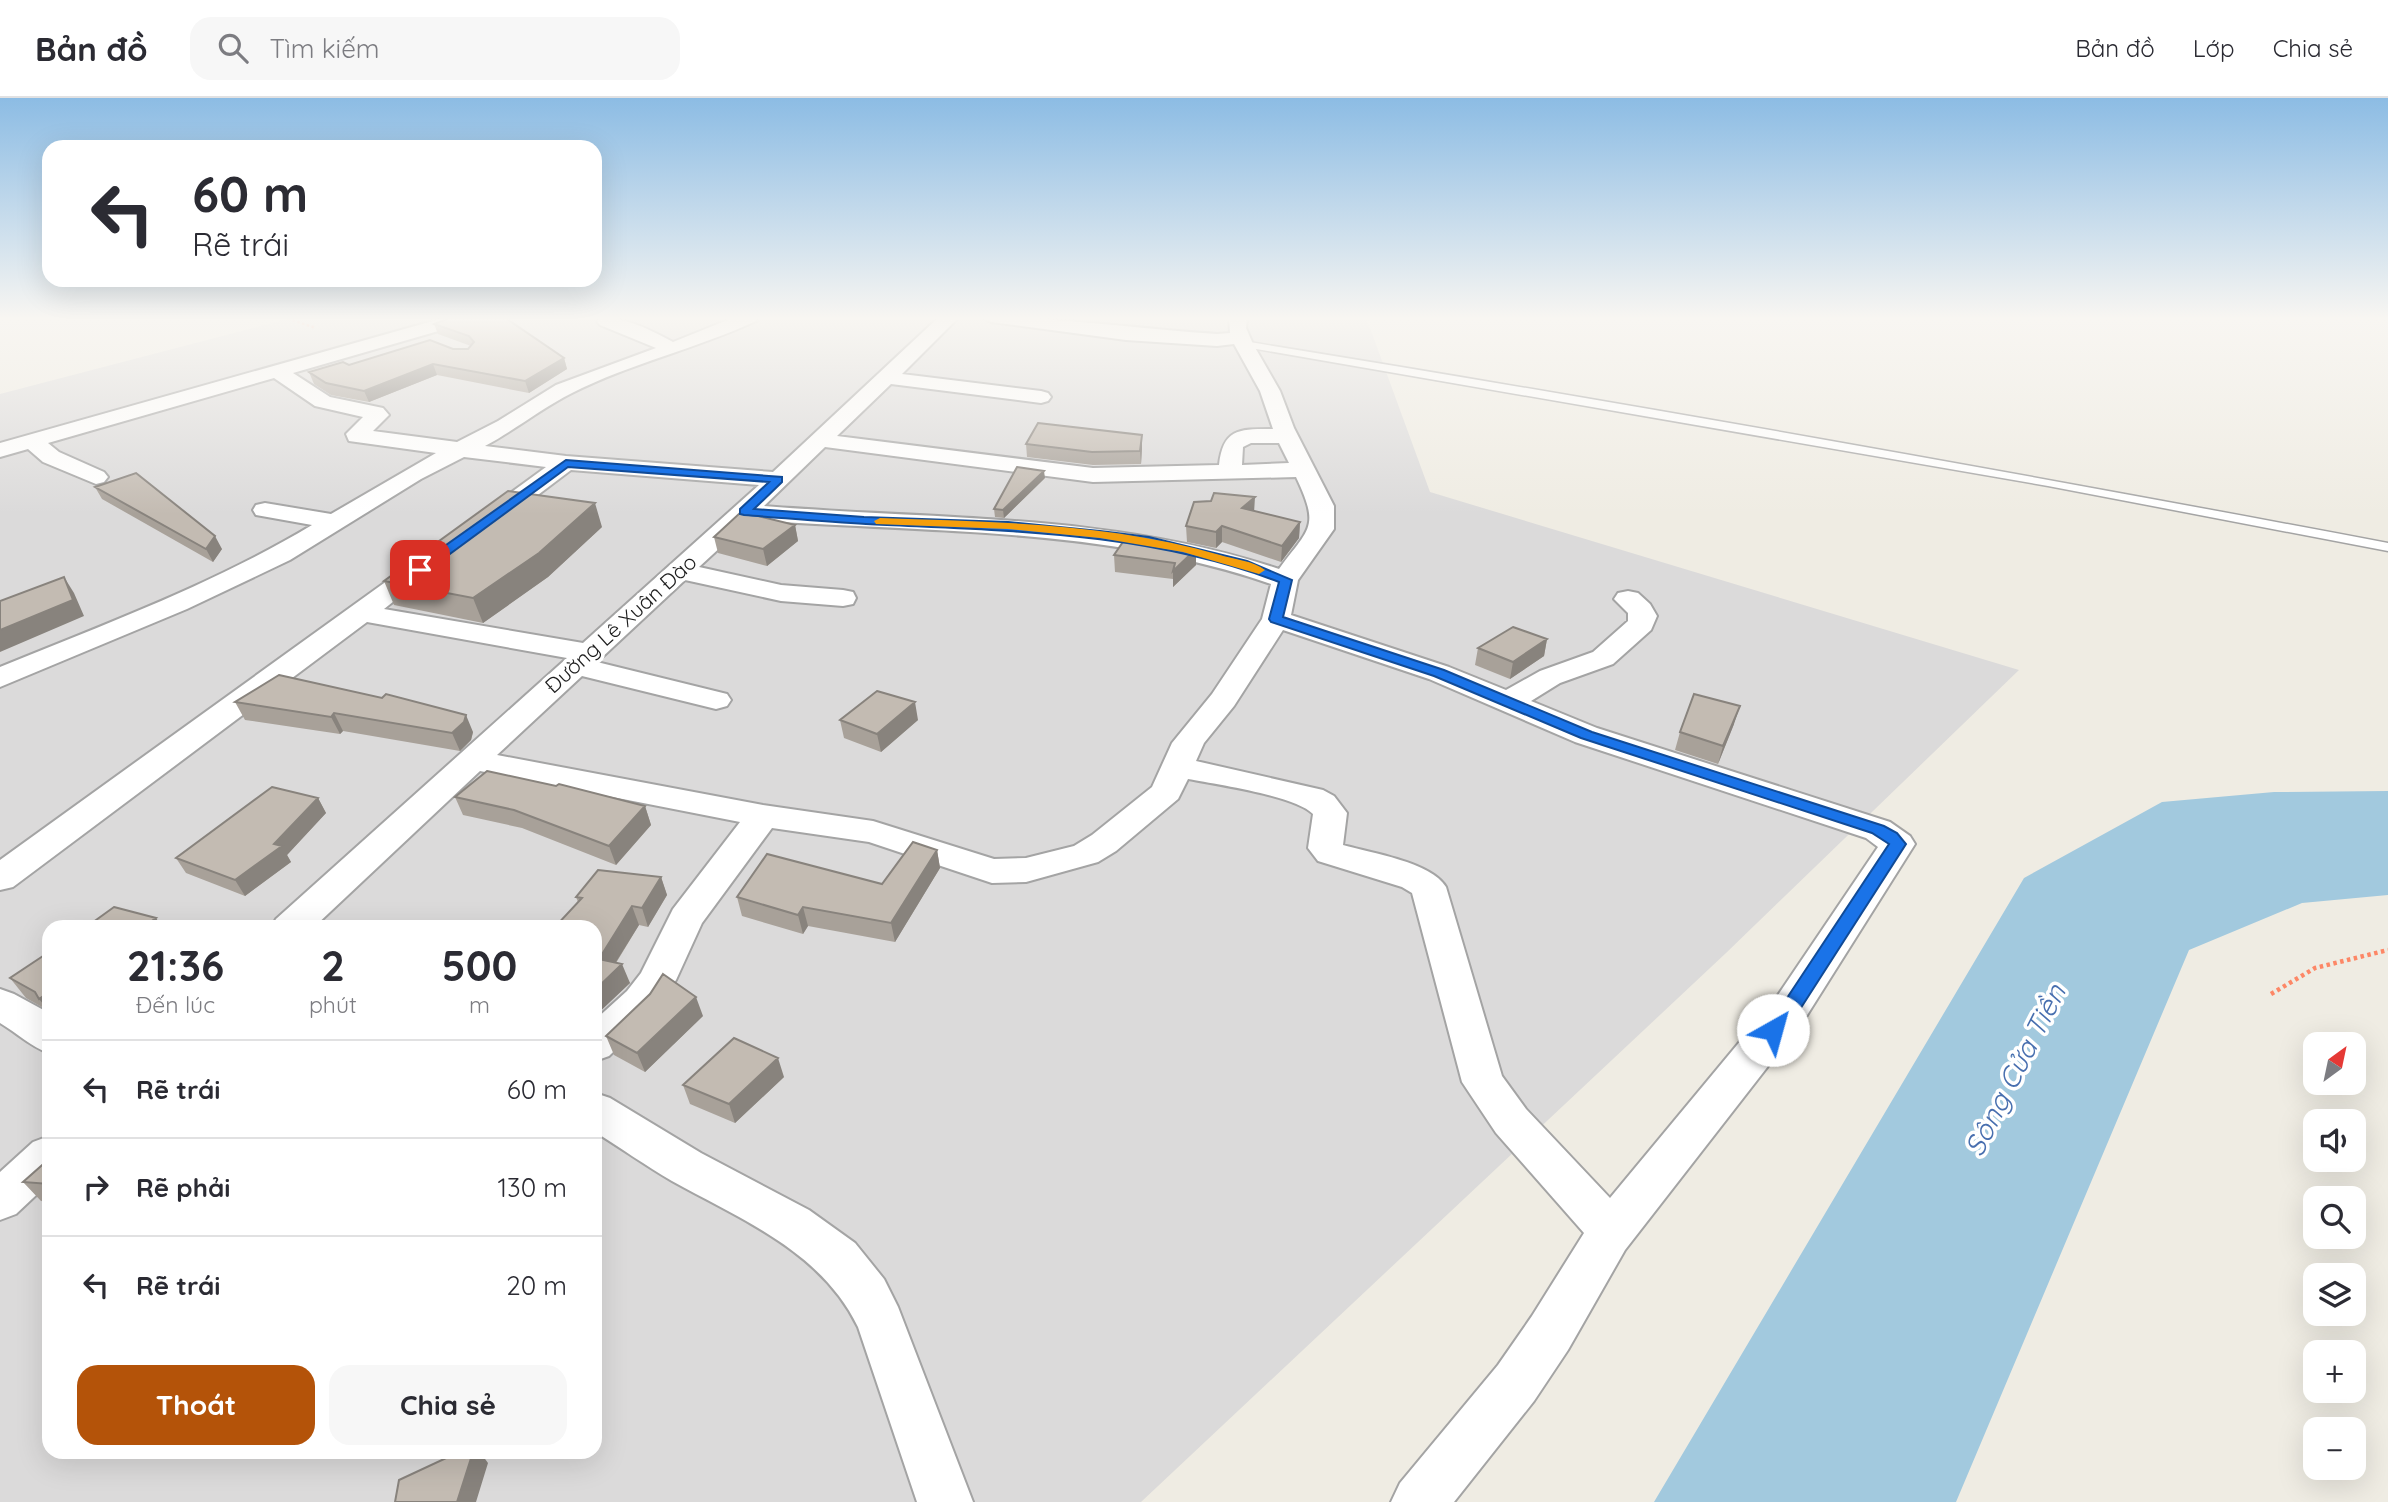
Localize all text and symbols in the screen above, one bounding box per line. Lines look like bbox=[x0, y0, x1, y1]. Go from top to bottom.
search box bbox=[190, 17, 680, 80]
text: Bản đồ bbox=[35, 28, 148, 69]
icon: search bbox=[214, 29, 252, 67]
text: Tìm kiếm bbox=[270, 32, 380, 65]
text: Bản đồ bbox=[2075, 33, 2155, 63]
text: Lớp bbox=[2193, 33, 2235, 63]
text: Chia sẻ bbox=[2273, 33, 2353, 63]
text: 60 m bbox=[192, 163, 308, 224]
icon: left bbox=[77, 168, 168, 259]
text: Rẽ trái bbox=[192, 224, 289, 264]
pin bbox=[390, 540, 450, 600]
street label: Đường Lê Xuân Đào bbox=[539, 548, 702, 698]
icon: arrive bbox=[401, 551, 439, 589]
text: 21:36 bbox=[127, 939, 224, 992]
text: 2 bbox=[321, 939, 345, 992]
text: 500 bbox=[441, 939, 517, 992]
water label: Sông Cửa Tiền bbox=[1956, 977, 2073, 1161]
text: Đến lúc bbox=[136, 990, 215, 1019]
text: phút bbox=[309, 990, 357, 1019]
text: m bbox=[469, 990, 490, 1019]
position arrow bbox=[1736, 993, 1810, 1067]
north arrow bbox=[2303, 1032, 2366, 1096]
map controls bbox=[2303, 1032, 2366, 1480]
icon: left bbox=[77, 1070, 115, 1108]
text: Rẽ trái bbox=[136, 1073, 220, 1106]
text: 60 m bbox=[507, 1073, 567, 1106]
button: sound bbox=[2303, 1109, 2366, 1172]
icon: right bbox=[77, 1168, 115, 1206]
text: Rẽ phải bbox=[136, 1171, 230, 1204]
text: 130 m bbox=[497, 1171, 567, 1204]
button: search bbox=[2303, 1186, 2366, 1249]
button: layers bbox=[2303, 1263, 2366, 1326]
icon: left bbox=[77, 1266, 115, 1304]
text: Rẽ trái bbox=[136, 1269, 220, 1302]
text: 20 m bbox=[506, 1269, 567, 1302]
button: + bbox=[2303, 1340, 2366, 1403]
button: Thoát bbox=[77, 1365, 315, 1445]
button: Chia sẻ bbox=[329, 1365, 567, 1445]
button: − bbox=[2303, 1417, 2366, 1480]

